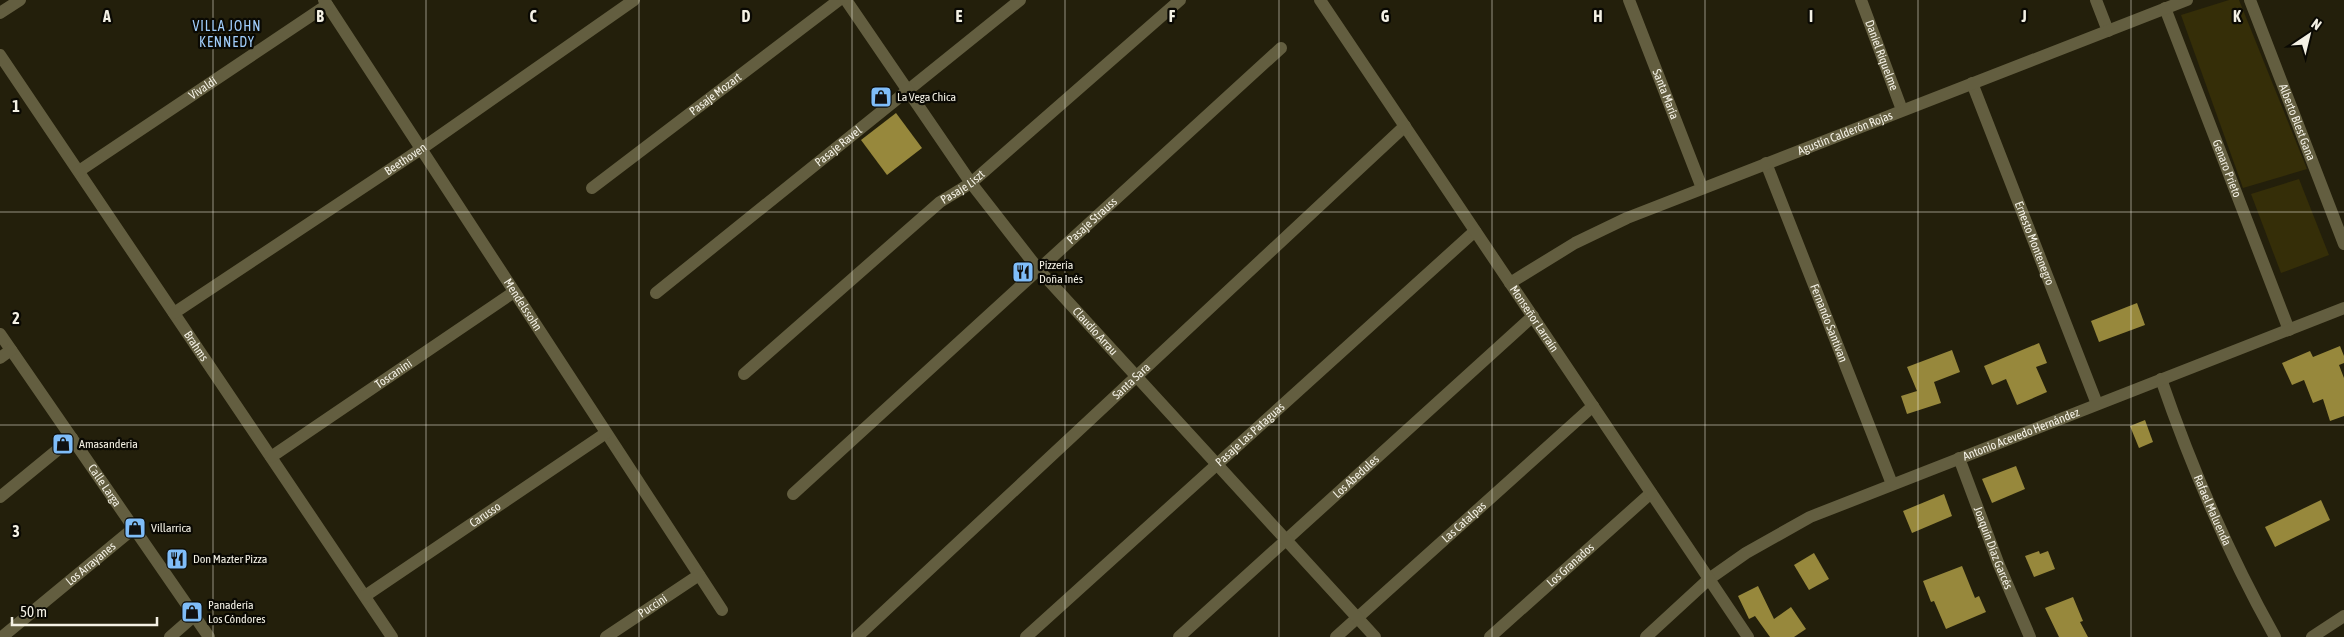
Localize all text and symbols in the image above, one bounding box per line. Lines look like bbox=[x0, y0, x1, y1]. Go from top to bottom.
text: A bbox=[102, 7, 111, 25]
text: B bbox=[316, 7, 324, 25]
text: C bbox=[529, 7, 537, 25]
text: D bbox=[742, 7, 751, 25]
text: E bbox=[956, 7, 963, 25]
text: F bbox=[1169, 7, 1176, 25]
text: G bbox=[1381, 7, 1390, 25]
text: H bbox=[1593, 7, 1603, 25]
text: I bbox=[1809, 7, 1813, 25]
text: J bbox=[2020, 7, 2027, 25]
text: K bbox=[2233, 7, 2241, 25]
north arrow bbox=[2284, 10, 2334, 60]
text: N bbox=[2308, 15, 2324, 33]
district label: VILLA JOHN KENNEDY bbox=[192, 18, 262, 50]
street label: Daniel Riquelme bbox=[1862, 18, 1901, 93]
street label: Santa María bbox=[1649, 67, 1682, 121]
street label: Pasaje Mozart bbox=[687, 70, 744, 118]
street label: Vivaldi bbox=[186, 74, 219, 102]
street label: Alberto Blest Gana bbox=[2276, 82, 2318, 163]
shop icon: La Vega Chica bbox=[869, 85, 893, 109]
place label: La Vega Chica bbox=[897, 90, 956, 104]
text: 1 bbox=[12, 97, 20, 115]
street label: Agustín Calderón Rojas bbox=[1795, 108, 1895, 158]
street label: Pasaje Ravel bbox=[812, 123, 865, 169]
street label: Genaro Prieto bbox=[2209, 138, 2244, 200]
street label: Beethoven bbox=[382, 140, 429, 178]
street label: Pasaje Liszt bbox=[938, 167, 988, 207]
street label: Pasaje Strauss bbox=[1064, 194, 1120, 247]
street label: Ernesto Montenegro bbox=[2012, 199, 2057, 288]
place label: Pizzería Doña Inés bbox=[1039, 258, 1083, 286]
restaurant icon: Pizzería Doña Inés bbox=[1011, 260, 1035, 284]
street label: Mendelssohn bbox=[501, 276, 545, 334]
street label: Fernando Santivan bbox=[1807, 282, 1850, 364]
street label: Monseñor Larraín bbox=[1507, 283, 1561, 355]
street label: Claudio Arrau bbox=[1070, 304, 1121, 358]
text: 2 bbox=[12, 309, 20, 327]
street label: Brahms bbox=[181, 328, 211, 364]
street label: Toscanini bbox=[372, 356, 415, 391]
street label: Santa Sara bbox=[1109, 360, 1153, 402]
street label: Pasaje Las Pataguas bbox=[1213, 400, 1287, 469]
street label: Antonio Acevedo Hernández bbox=[1961, 405, 2082, 464]
shop icon: Amasanderia bbox=[51, 432, 75, 456]
place label: Amasanderia bbox=[79, 437, 138, 451]
street label: Los Abedules bbox=[1330, 452, 1382, 501]
street label: Calle Larga bbox=[85, 462, 124, 509]
street label: Rafael Maluenda bbox=[2191, 473, 2234, 548]
street label: Las Catalpas bbox=[1439, 498, 1489, 546]
street label: Carusso bbox=[467, 499, 504, 530]
street label: Joaquín Díaz Garcés bbox=[1971, 504, 2016, 591]
shop icon: Villarrica bbox=[123, 516, 147, 540]
place label: Villarrica bbox=[151, 521, 191, 535]
text: 3 bbox=[12, 522, 20, 540]
street label: Los Arrayanes bbox=[63, 539, 118, 588]
street label: Los Granados bbox=[1544, 540, 1597, 590]
restaurant icon: Don Mazter Pizza bbox=[165, 547, 189, 571]
place label: Don Mazter Pizza bbox=[193, 552, 267, 566]
street label: Puccini bbox=[635, 591, 670, 621]
scale bar bbox=[12, 594, 158, 626]
place label: Panadería Los Cóndores bbox=[208, 598, 266, 626]
shop icon: Panadería Los Cóndores bbox=[180, 600, 204, 624]
text: 50 m bbox=[20, 603, 47, 620]

